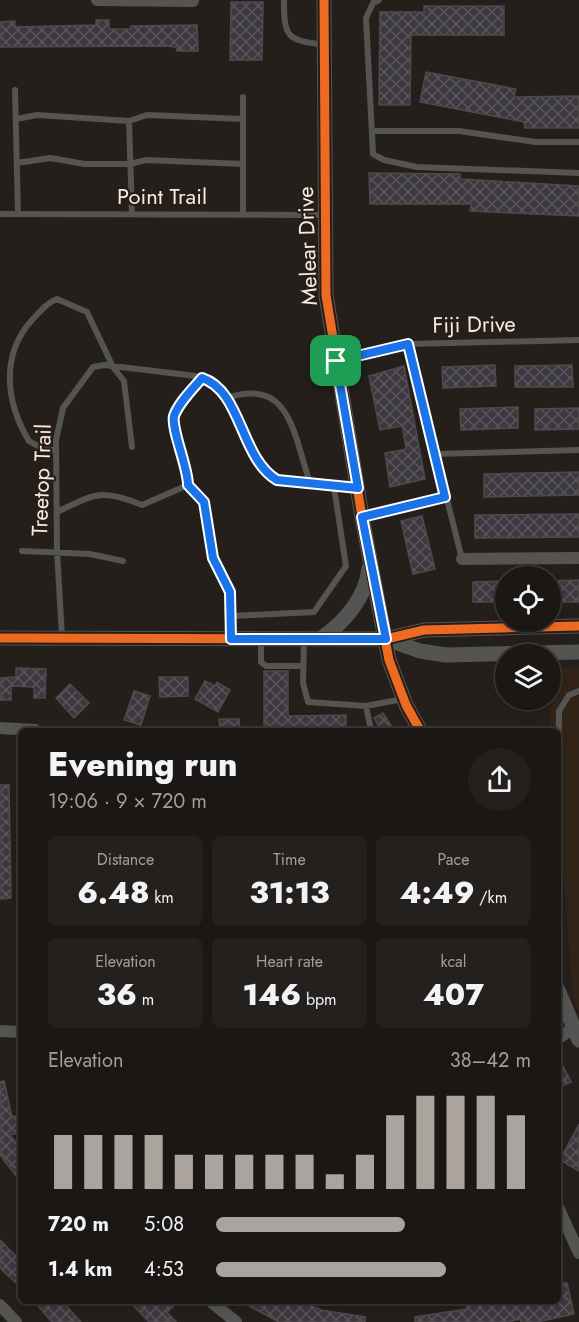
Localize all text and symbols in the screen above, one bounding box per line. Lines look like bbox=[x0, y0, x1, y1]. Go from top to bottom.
street label: Point Trail bbox=[117, 180, 207, 212]
street label: Melear Drive bbox=[289, 186, 325, 306]
street label: Fiji Drive bbox=[432, 307, 516, 341]
pin bbox=[310, 335, 361, 386]
icon: arrive bbox=[319, 344, 352, 377]
street label: Treetop Trail bbox=[23, 423, 59, 537]
map controls bbox=[495, 566, 561, 710]
button: locate bbox=[495, 566, 561, 632]
button: layers bbox=[495, 644, 561, 710]
text: Evening run bbox=[48, 741, 238, 788]
button: share bbox=[468, 748, 531, 811]
text: 19:06 · 9 × 720 m bbox=[48, 787, 207, 816]
text: Distance bbox=[97, 848, 154, 871]
text: Time bbox=[273, 848, 306, 871]
text: Pace bbox=[438, 848, 469, 871]
text: 6.48 bbox=[77, 871, 149, 914]
text: 31:13 bbox=[249, 871, 330, 914]
text: 4:49 bbox=[400, 871, 475, 914]
text: km bbox=[149, 886, 174, 909]
text: /km bbox=[475, 886, 507, 909]
text: Elevation bbox=[95, 950, 156, 973]
text: Heart rate bbox=[256, 950, 323, 973]
text: kcal bbox=[441, 950, 466, 973]
text: 36 bbox=[97, 973, 137, 1016]
text: 146 bbox=[242, 973, 301, 1016]
text: 407 bbox=[423, 973, 484, 1016]
text: m bbox=[137, 988, 154, 1011]
text: bpm bbox=[301, 988, 337, 1011]
text: Elevation bbox=[48, 1046, 123, 1075]
text: 38–42 m bbox=[450, 1046, 531, 1075]
text: 720 m bbox=[48, 1210, 109, 1239]
text: 5:08 bbox=[144, 1210, 184, 1239]
text: 1.4 km bbox=[48, 1255, 113, 1284]
text: 4:53 bbox=[144, 1255, 184, 1284]

